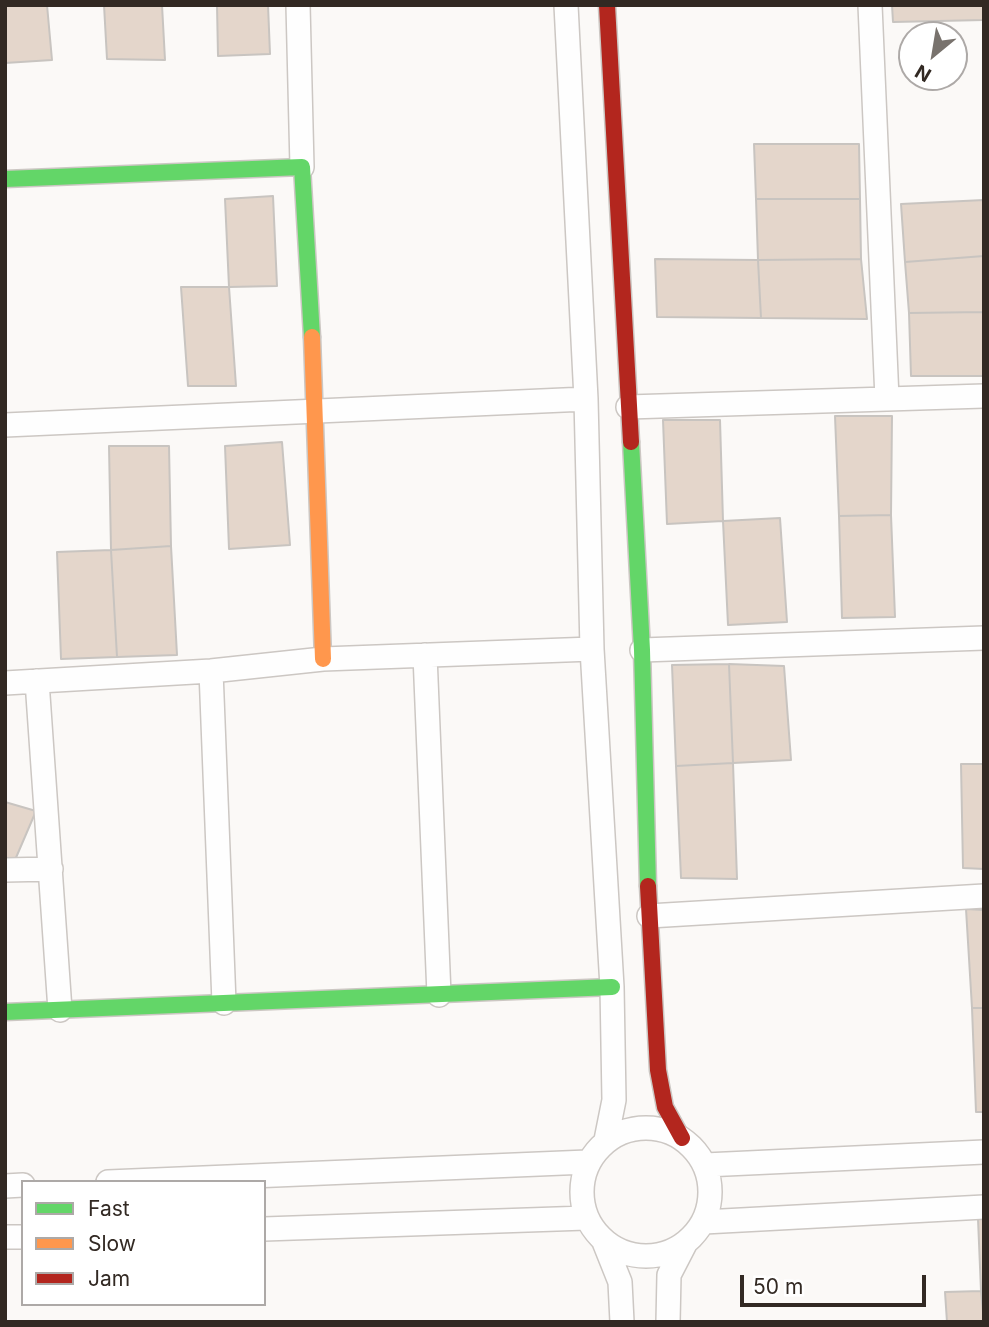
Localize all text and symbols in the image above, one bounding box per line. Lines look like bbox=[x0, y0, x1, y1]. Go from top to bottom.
north arrow bbox=[898, 21, 968, 91]
text: N bbox=[911, 59, 935, 86]
legend bbox=[21, 1180, 266, 1306]
text: Fast bbox=[88, 1196, 130, 1221]
text: Slow bbox=[88, 1231, 136, 1256]
scale bar bbox=[744, 1260, 930, 1304]
text: Jam bbox=[88, 1266, 130, 1291]
text: 50 m bbox=[753, 1274, 803, 1299]

